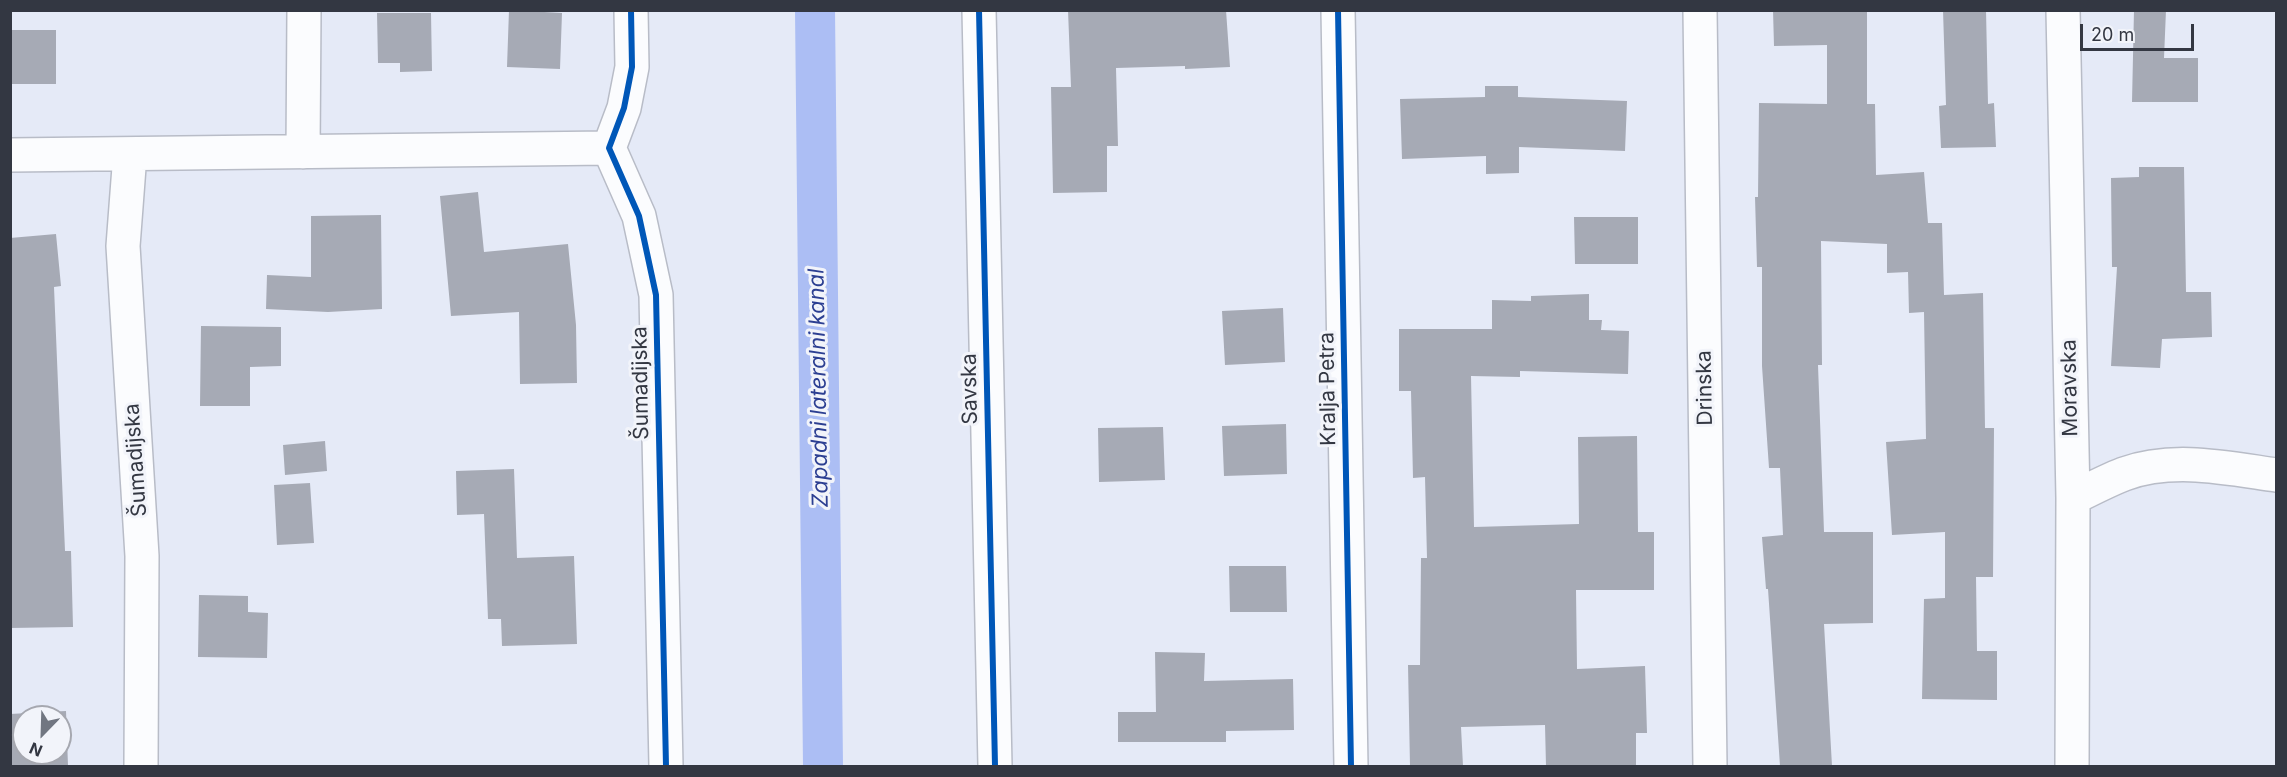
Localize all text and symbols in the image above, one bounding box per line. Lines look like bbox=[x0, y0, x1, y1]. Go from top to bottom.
scale bar bbox=[2083, 12, 2197, 50]
text: 20 m bbox=[2091, 24, 2134, 45]
water label: Zapadni lateralni kanal bbox=[804, 268, 834, 508]
street label: Šumadijska bbox=[627, 326, 655, 440]
street label: Kralja Petra bbox=[1314, 332, 1342, 446]
street label: Moravska bbox=[2057, 339, 2083, 437]
street label: Drinska bbox=[1692, 350, 1718, 426]
street label: Savska bbox=[957, 353, 983, 425]
street label: Šumadijska bbox=[119, 403, 153, 517]
north arrow bbox=[12, 705, 72, 765]
text: N bbox=[26, 738, 45, 761]

